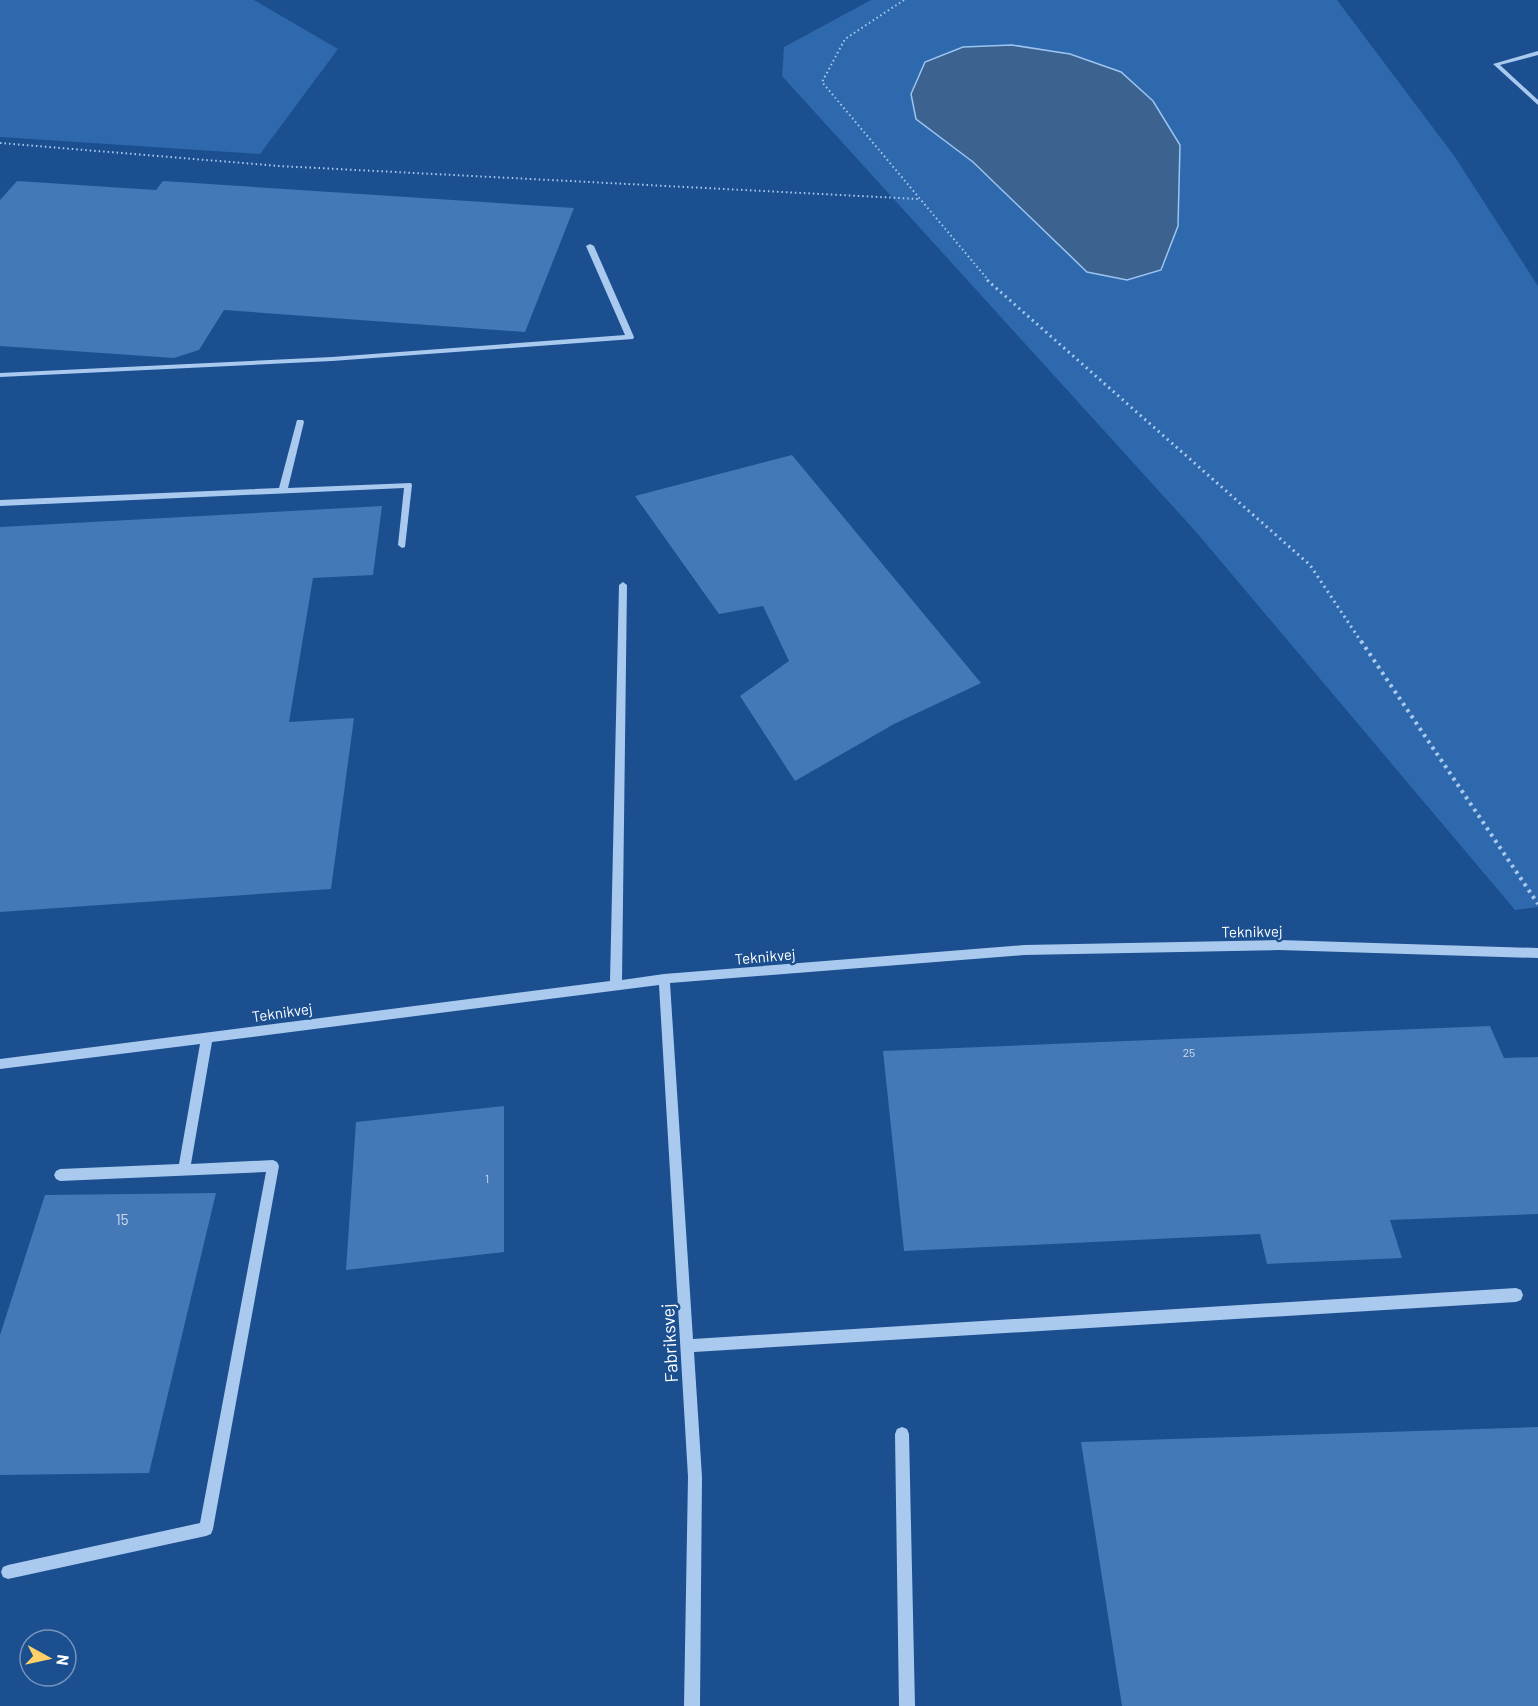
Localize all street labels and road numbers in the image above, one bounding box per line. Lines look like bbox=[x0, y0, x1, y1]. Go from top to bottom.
street label: Teknikvej bbox=[1221, 921, 1283, 941]
street label: Teknikvej bbox=[734, 944, 796, 968]
street label: Teknikvej bbox=[251, 999, 313, 1025]
street label: Fabriksvej bbox=[656, 1303, 682, 1383]

